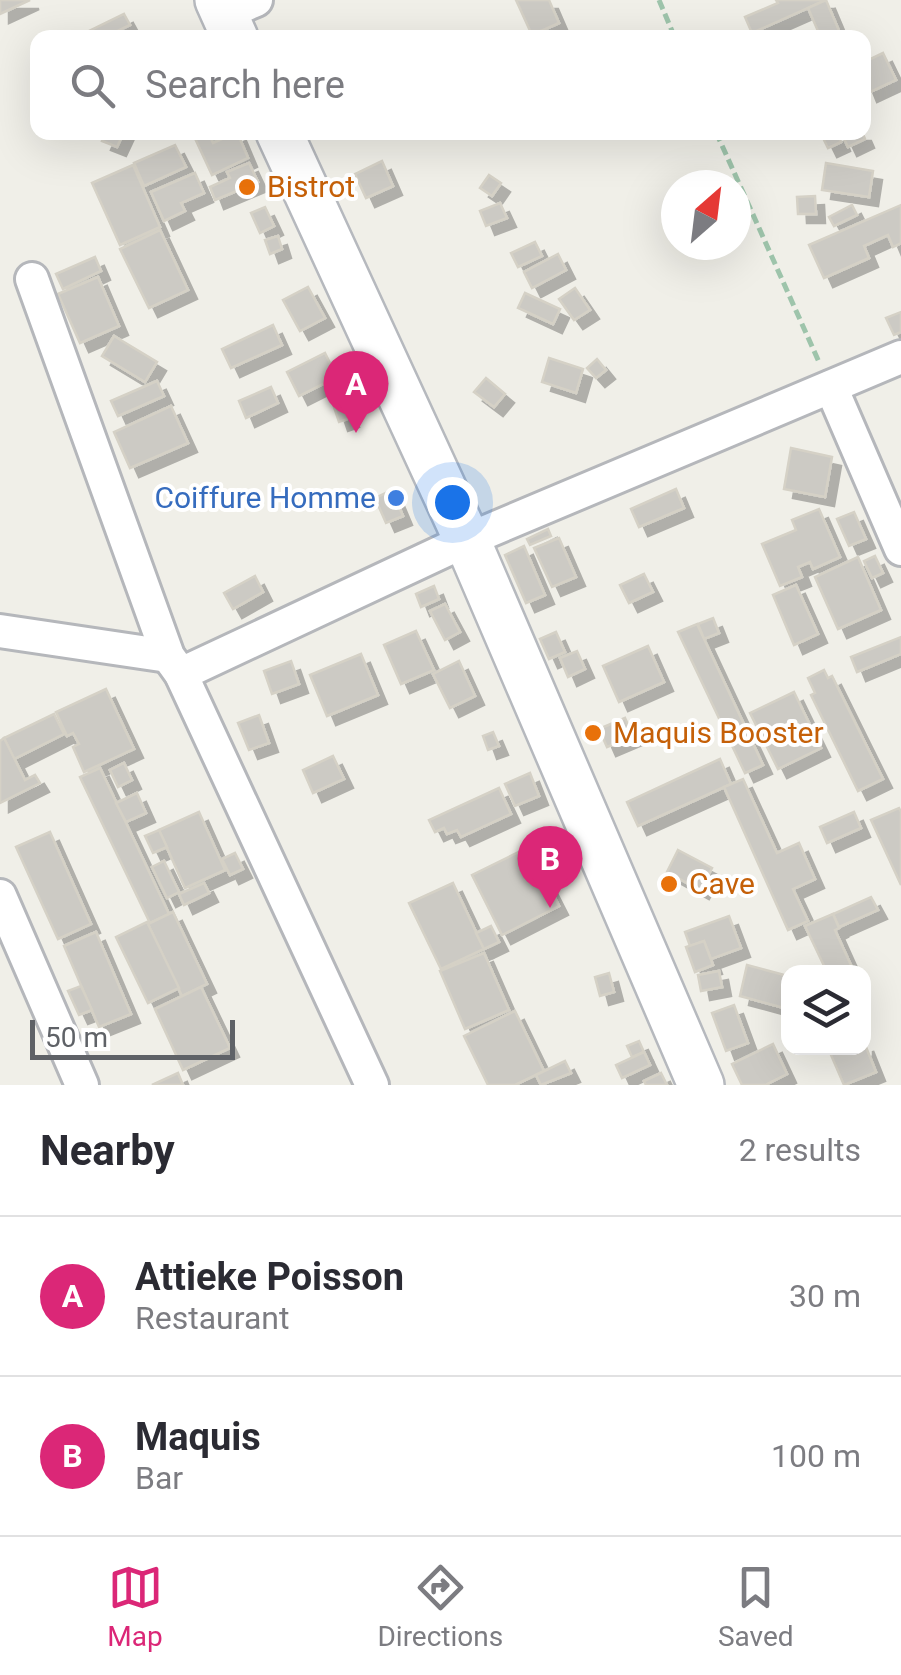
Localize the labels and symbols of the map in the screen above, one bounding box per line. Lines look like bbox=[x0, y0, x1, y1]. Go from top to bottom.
place label: Bistrot bbox=[267, 169, 355, 204]
north arrow bbox=[661, 170, 751, 260]
marker: Bistrot bbox=[236, 176, 258, 198]
pin: A bbox=[324, 350, 388, 433]
your location bbox=[427, 477, 478, 528]
place label: Coiffure Homme bbox=[154, 480, 376, 515]
marker: Coiffure Homme bbox=[385, 487, 407, 509]
place label: Maquis Booster bbox=[613, 715, 824, 750]
marker: Maquis Booster bbox=[582, 722, 604, 744]
pin: B bbox=[518, 826, 582, 908]
place label: Cave bbox=[689, 866, 755, 901]
marker: Cave bbox=[658, 873, 680, 895]
scale bar bbox=[30, 1015, 235, 1060]

